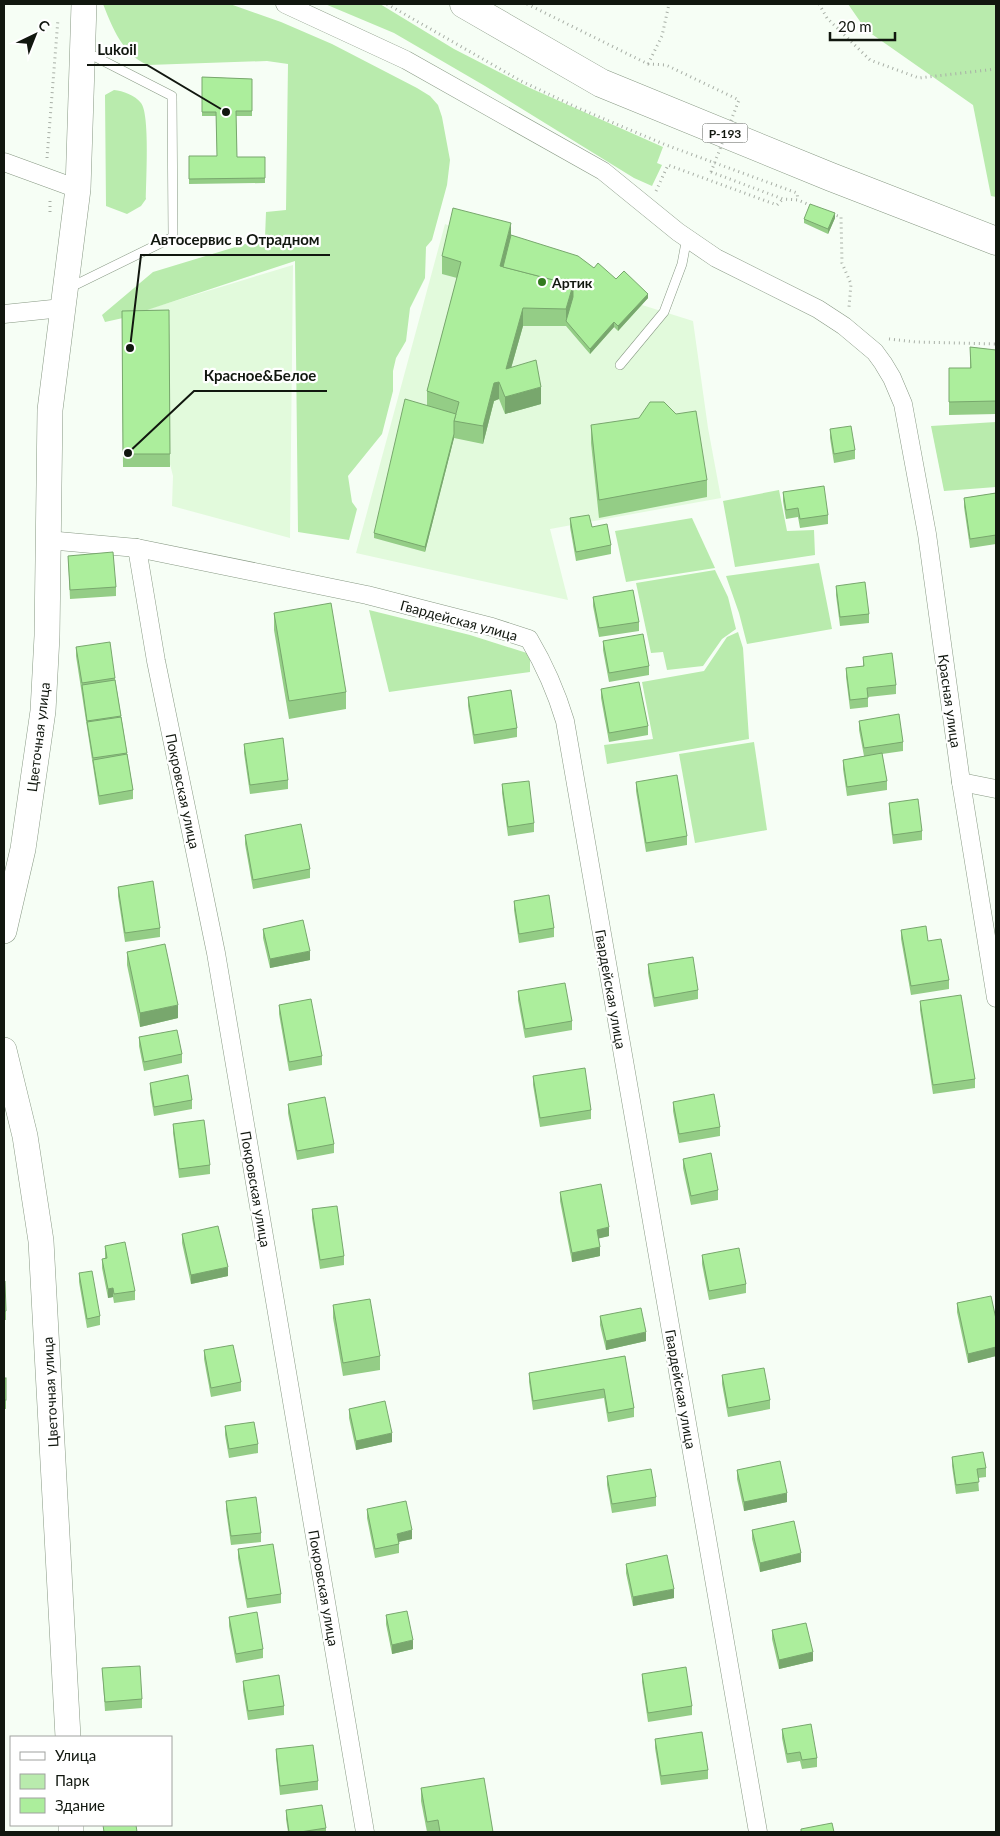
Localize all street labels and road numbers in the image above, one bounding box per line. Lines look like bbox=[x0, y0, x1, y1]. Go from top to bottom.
road number: Р-193 bbox=[702, 124, 748, 142]
street label: Гвардейская улица bbox=[398, 596, 520, 644]
street label: Красная улица bbox=[935, 653, 965, 749]
street label: Цветочная улица bbox=[23, 681, 53, 793]
street label: Покровская улица bbox=[162, 732, 204, 850]
street label: Гвардейская улица bbox=[592, 928, 630, 1050]
street label: Покровская улица bbox=[237, 1130, 275, 1248]
street label: Гвардейская улица bbox=[662, 1328, 700, 1450]
street label: Цветочная улица bbox=[39, 1336, 61, 1448]
street label: Покровская улица bbox=[305, 1529, 343, 1647]

